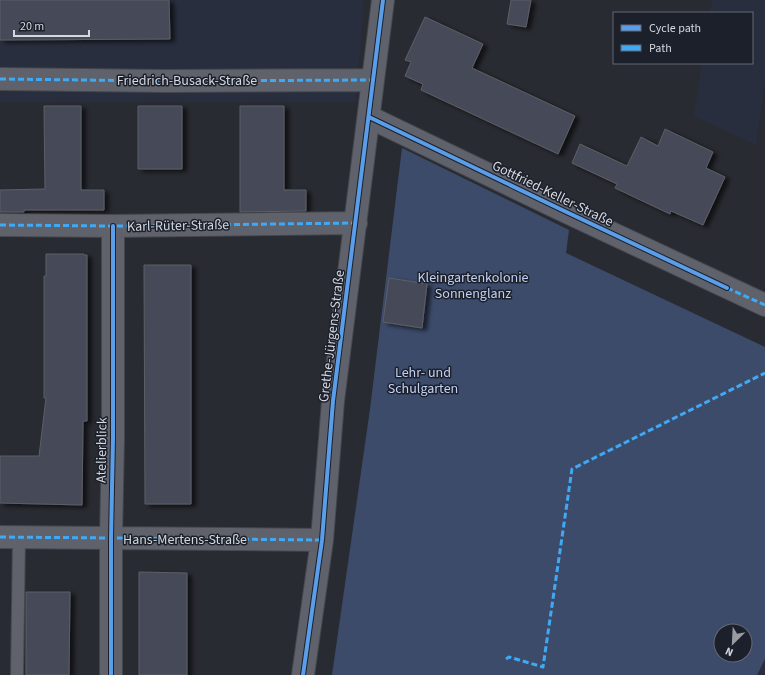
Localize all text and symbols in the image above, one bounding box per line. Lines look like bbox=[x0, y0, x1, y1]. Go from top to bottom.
scale bar bbox=[14, 12, 89, 38]
legend bbox=[613, 12, 753, 64]
text: 20 m bbox=[20, 18, 44, 35]
text: Cycle path bbox=[649, 20, 701, 37]
text: Path bbox=[649, 40, 672, 57]
street label: Friedrich-Busack-Straße bbox=[117, 71, 257, 91]
street label: Gottfried-Keller-Straße bbox=[489, 156, 617, 232]
street label: Karl-Rüter-Straße bbox=[127, 215, 229, 237]
park label: Kleingartenkolonie Sonnenglanz bbox=[417, 268, 529, 304]
street label: Grethe-Jürgens-Straße bbox=[314, 269, 350, 403]
park label: Lehr- und Schulgarten bbox=[388, 363, 458, 399]
street label: Atelierblick bbox=[91, 417, 113, 483]
street label: Hans-Mertens-Straße bbox=[123, 530, 247, 550]
north arrow bbox=[713, 623, 753, 663]
text: N bbox=[723, 643, 736, 660]

